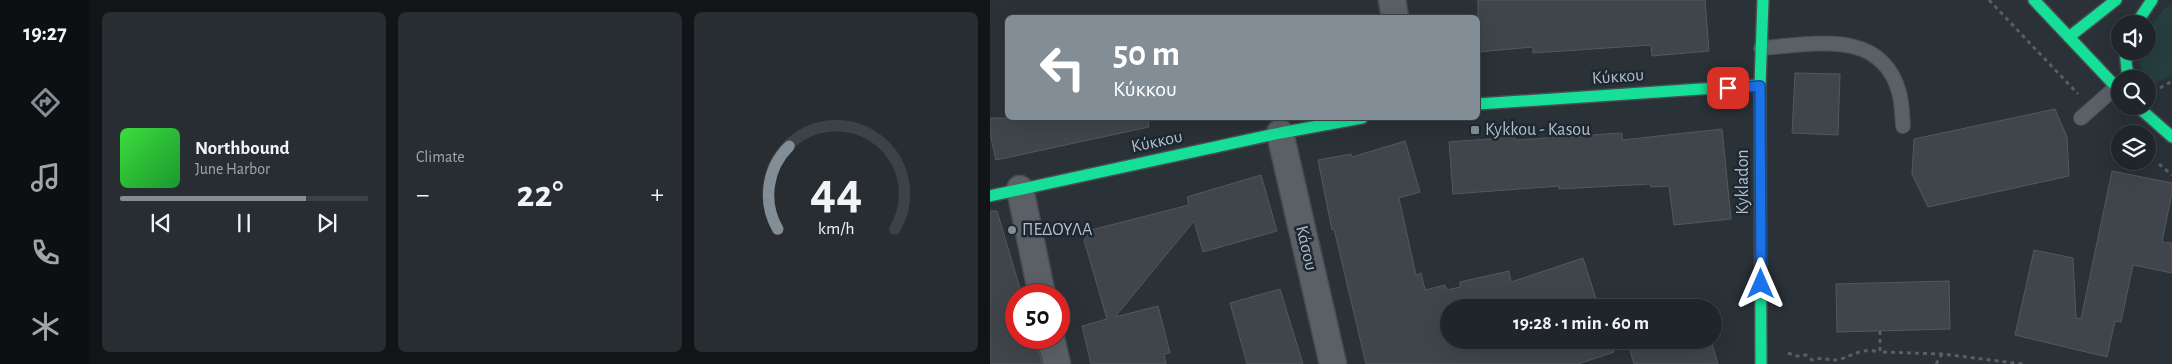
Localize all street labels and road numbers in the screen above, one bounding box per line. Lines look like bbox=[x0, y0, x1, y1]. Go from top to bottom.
street label: Κύκκου bbox=[1591, 66, 1645, 88]
street label: Κύκκου bbox=[1130, 128, 1184, 156]
street label: Kykladon bbox=[1734, 149, 1752, 215]
street label: Κάσου bbox=[1292, 224, 1320, 272]

